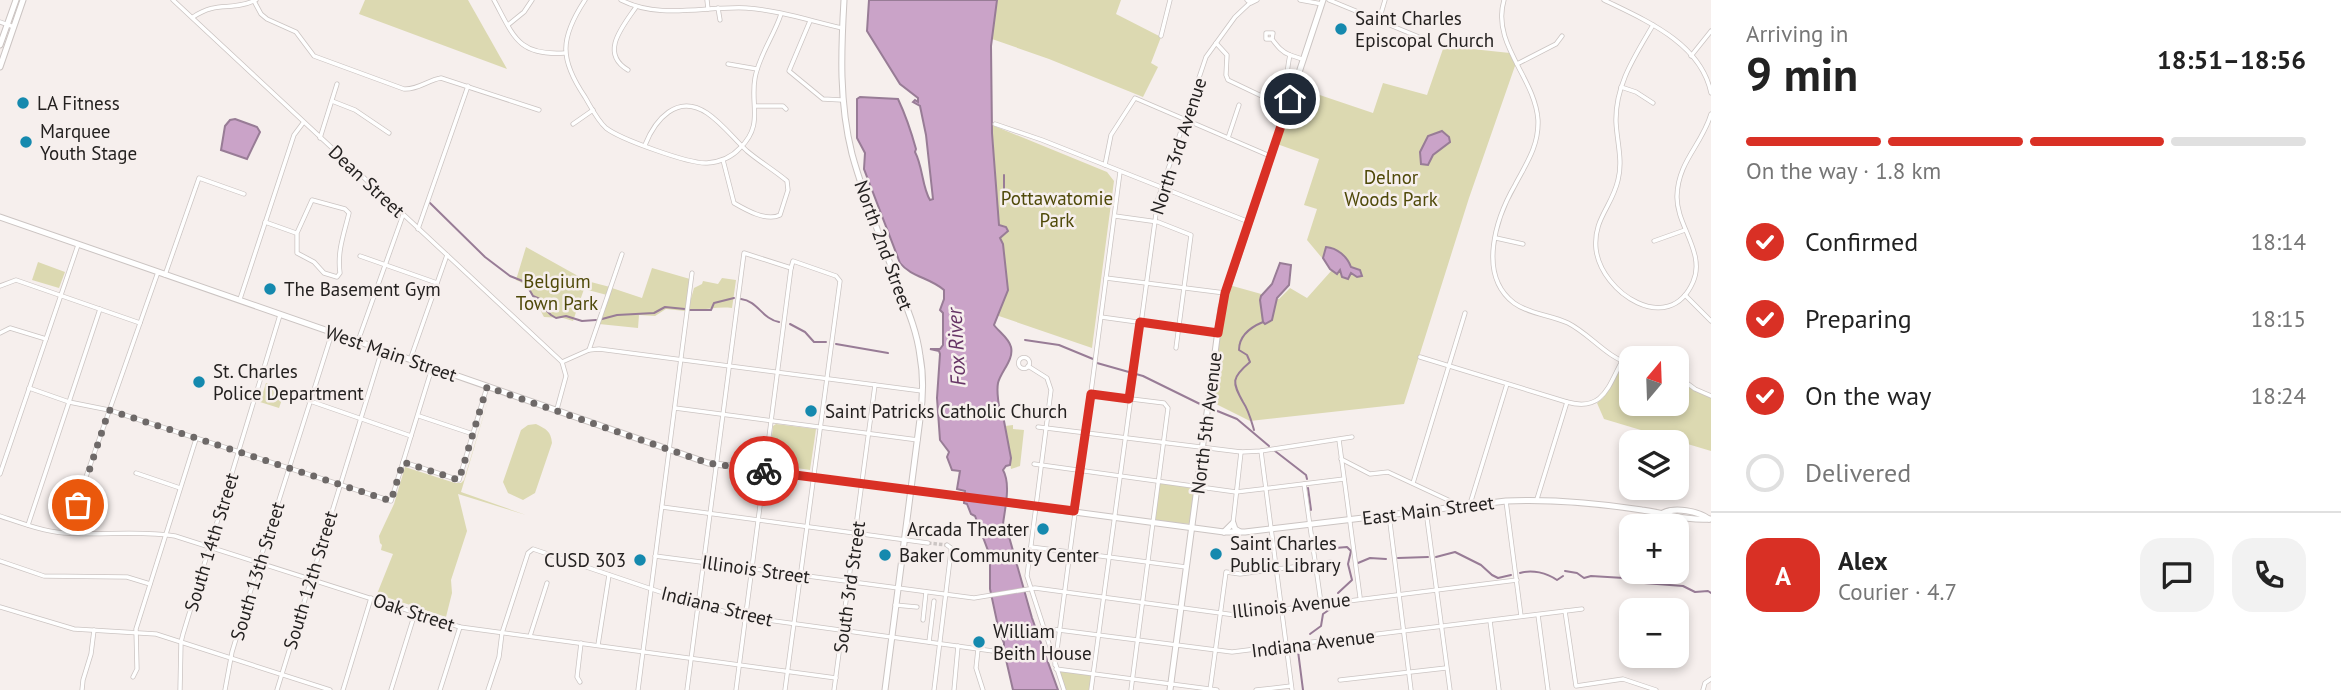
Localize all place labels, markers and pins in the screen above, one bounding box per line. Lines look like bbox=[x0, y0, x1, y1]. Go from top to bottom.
place label: Saint Charles Episcopal Church bbox=[1355, 6, 1494, 52]
marker: Saint Charles Episcopal Church bbox=[1333, 21, 1349, 37]
pin bbox=[1260, 69, 1320, 129]
place label: LA Fitness bbox=[37, 91, 120, 115]
marker: LA Fitness bbox=[15, 95, 31, 111]
place label: Marquee Youth Stage bbox=[40, 119, 137, 165]
marker: Marquee Youth Stage bbox=[18, 134, 34, 150]
place label: The Basement Gym bbox=[284, 277, 441, 301]
marker: The Basement Gym bbox=[262, 281, 278, 297]
place label: St. Charles Police Department bbox=[213, 359, 364, 405]
marker: St. Charles Police Department bbox=[191, 374, 207, 390]
place label: Saint Patricks Catholic Church bbox=[825, 399, 1067, 423]
marker: Saint Patricks Catholic Church bbox=[803, 403, 819, 419]
pin bbox=[48, 475, 108, 535]
place label: Arcada Theater bbox=[907, 517, 1030, 541]
marker: Arcada Theater bbox=[1035, 521, 1051, 537]
place label: Saint Charles Public Library bbox=[1230, 531, 1341, 577]
place label: Baker Community Center bbox=[899, 543, 1099, 567]
marker: Saint Charles Public Library bbox=[1208, 546, 1224, 562]
marker: Baker Community Center bbox=[877, 547, 893, 563]
place label: CUSD 303 bbox=[544, 548, 626, 572]
marker: CUSD 303 bbox=[632, 552, 648, 568]
place label: William Beith House bbox=[993, 619, 1092, 665]
marker: William Beith House bbox=[971, 634, 987, 650]

